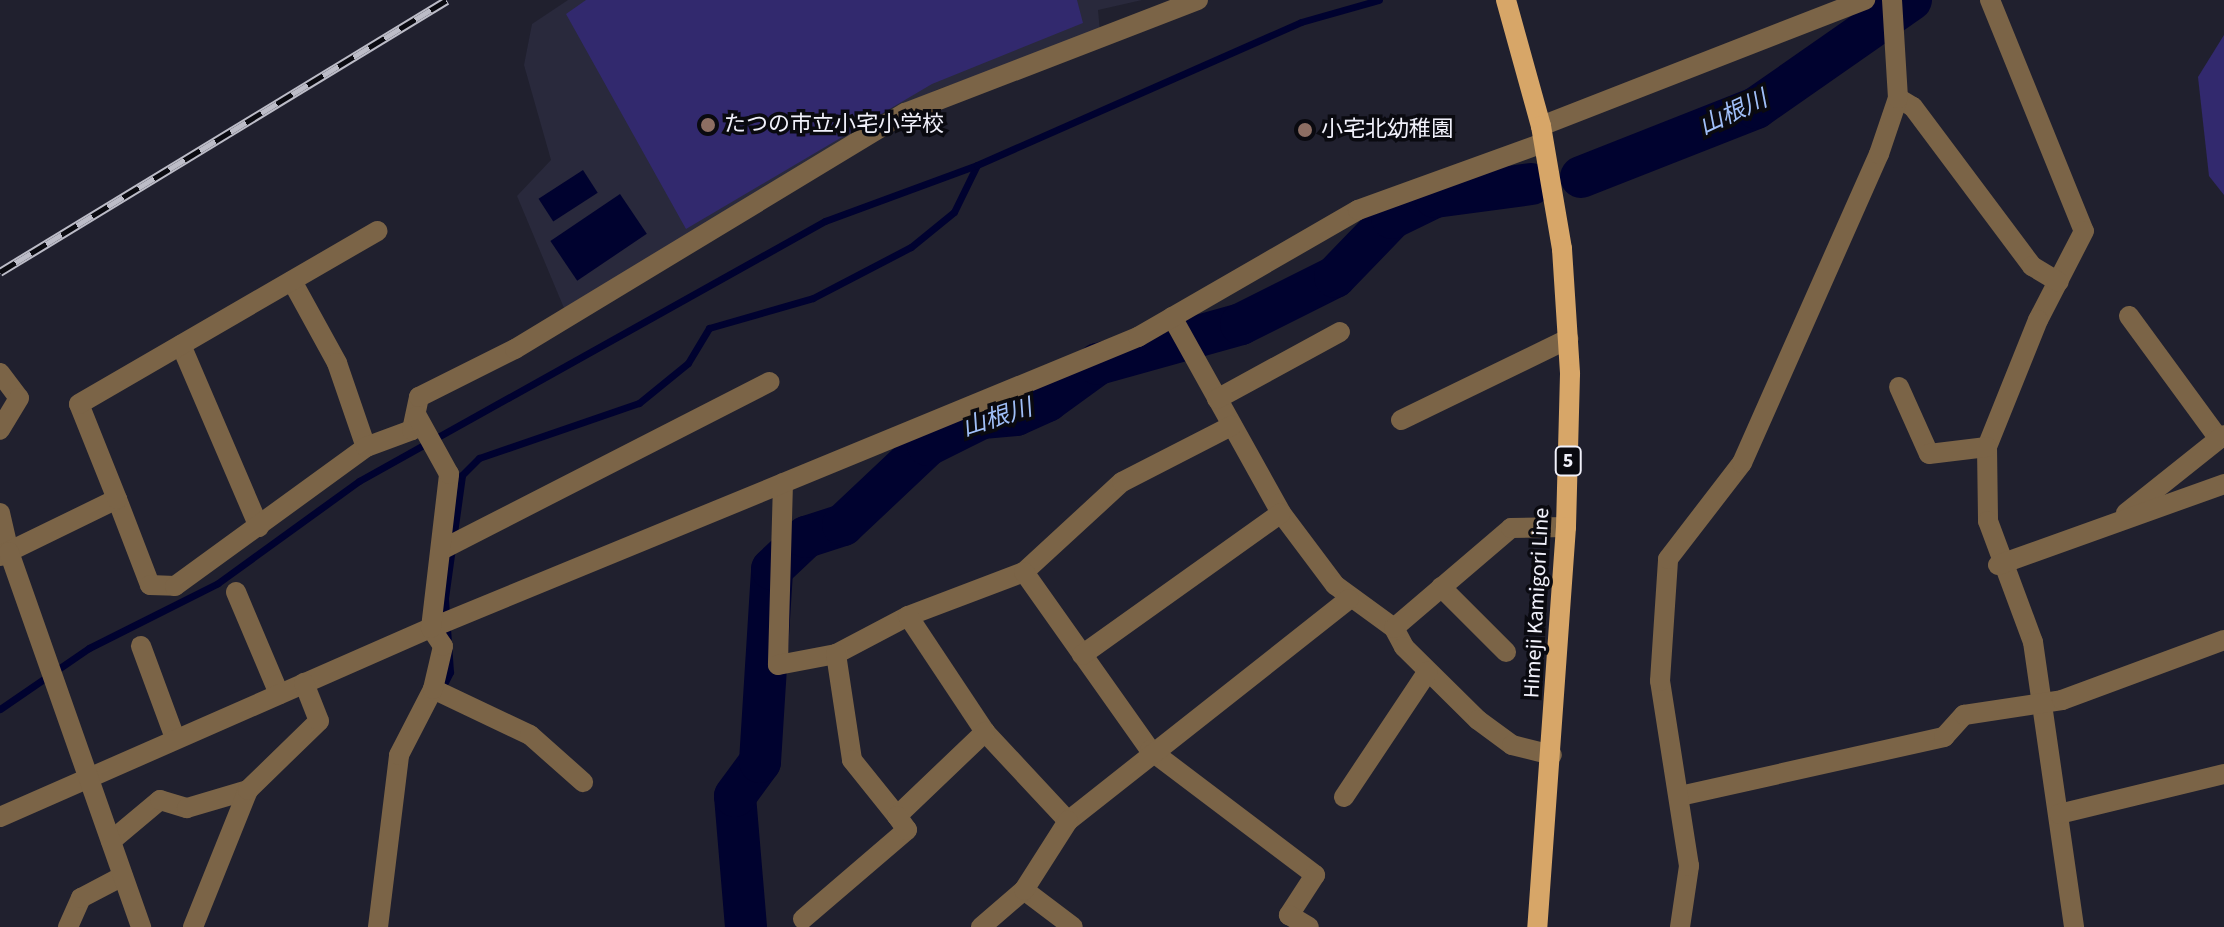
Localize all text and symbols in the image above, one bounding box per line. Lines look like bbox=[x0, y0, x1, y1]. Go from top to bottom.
water label: 山根川 bbox=[1694, 85, 1772, 141]
place label: たつの市立小宅小学校 bbox=[724, 112, 944, 138]
marker: たつの市立小宅小学校 bbox=[699, 116, 717, 134]
place label: 小宅北幼稚園 bbox=[1321, 117, 1453, 143]
marker: 小宅北幼稚園 bbox=[1296, 121, 1314, 139]
water label: 山根川 bbox=[958, 393, 1036, 443]
road number: 5 bbox=[1554, 445, 1582, 477]
street label: Himeji Kamigori Line bbox=[1519, 507, 1555, 699]

